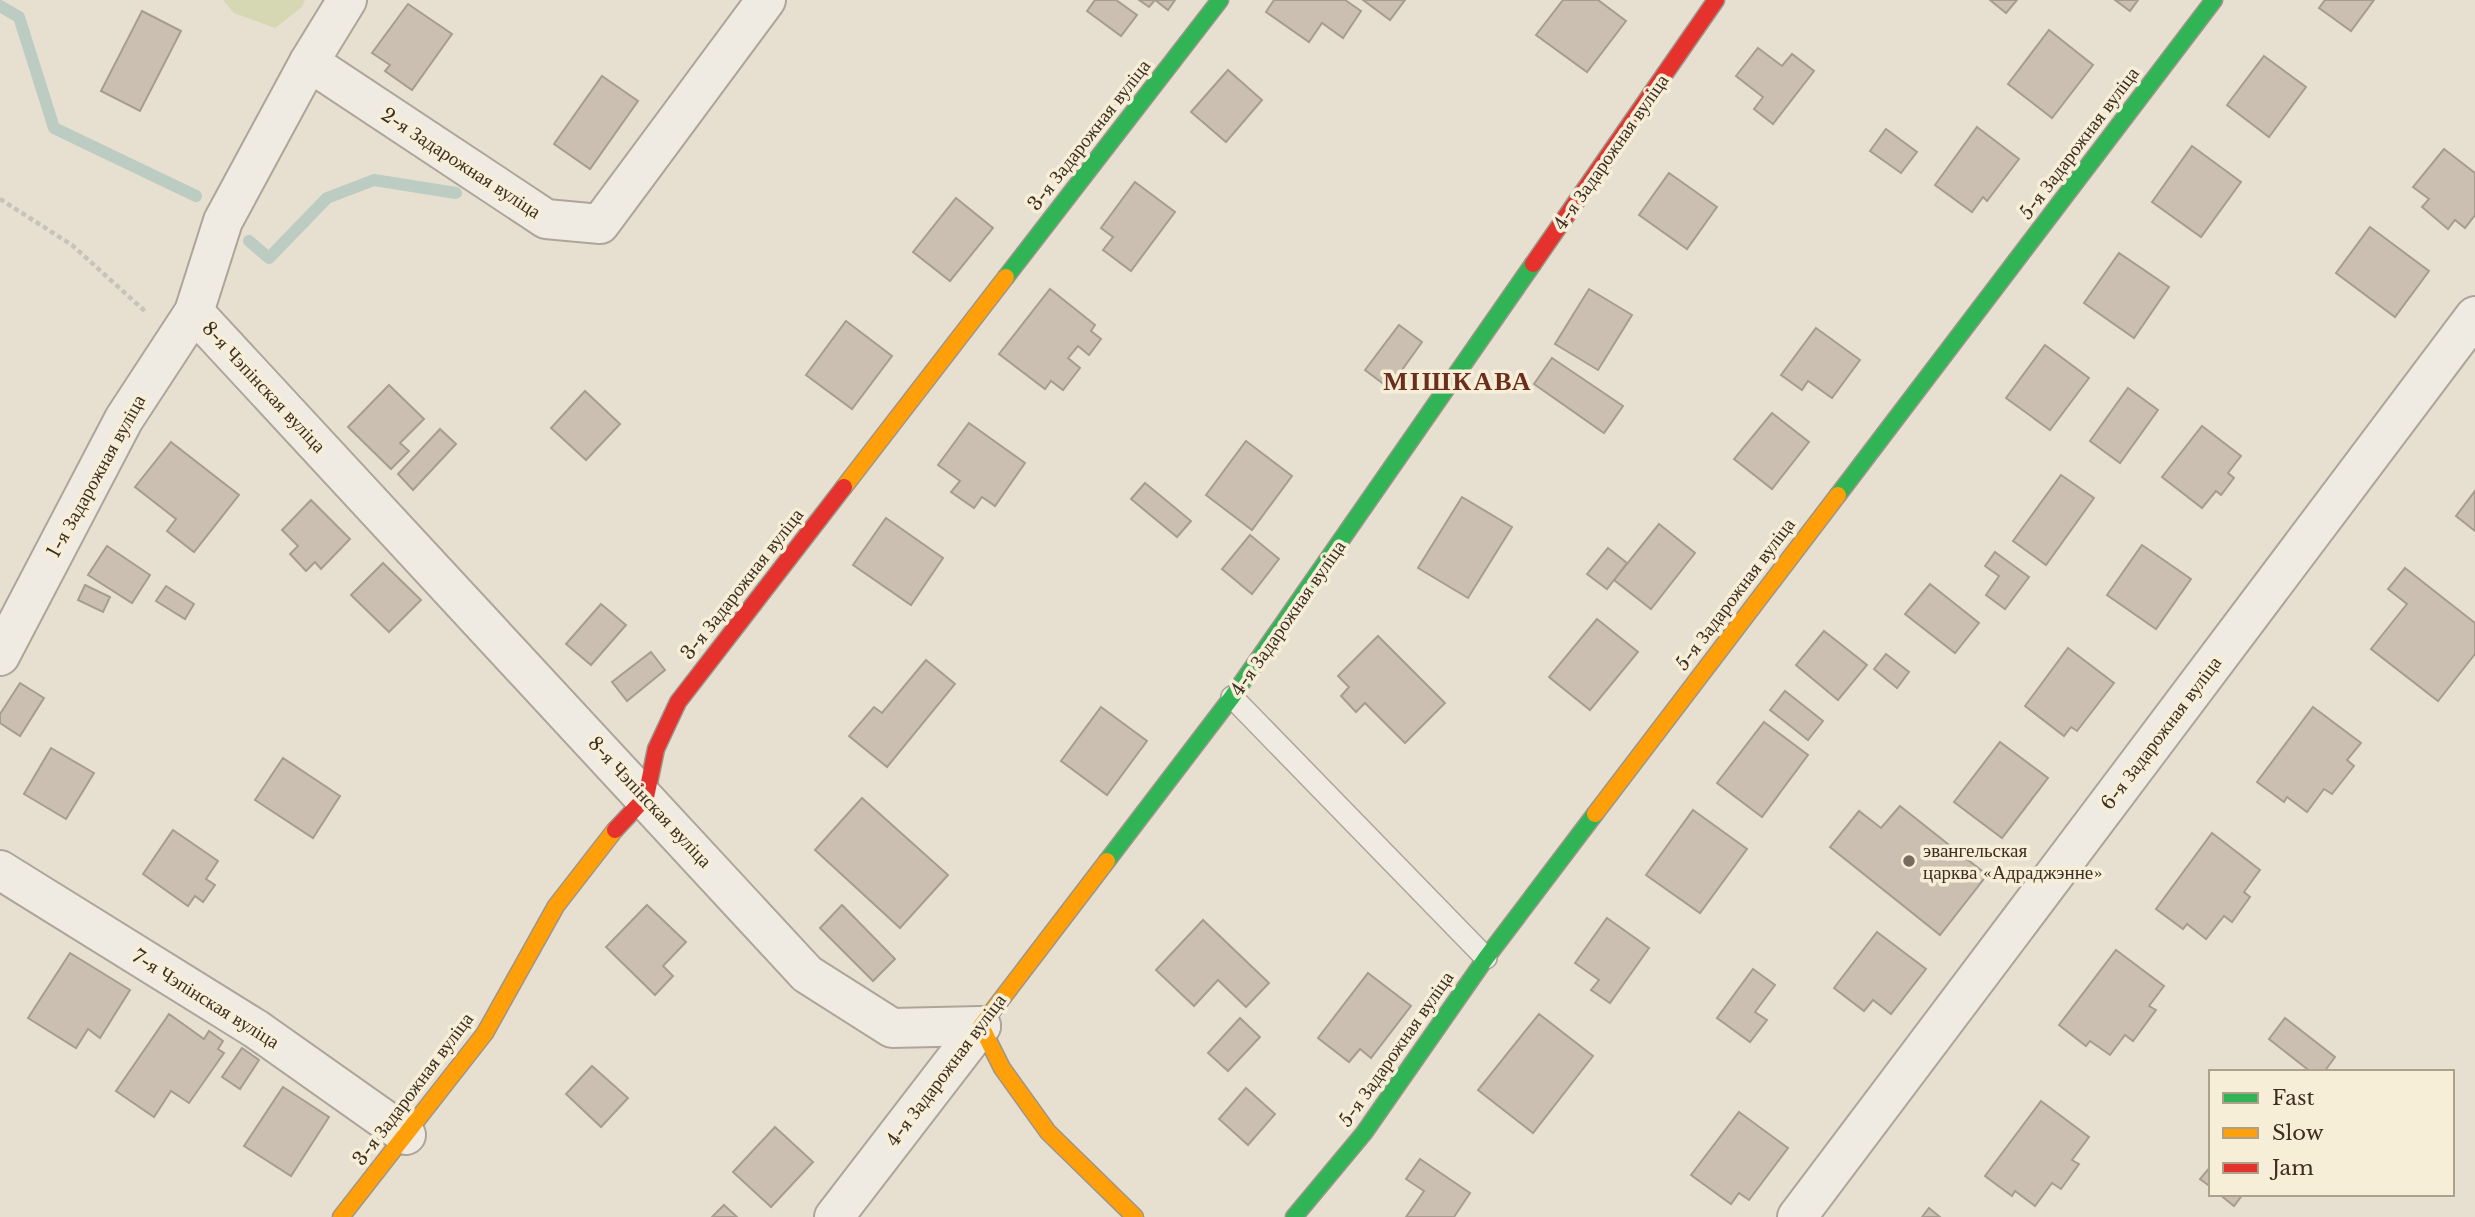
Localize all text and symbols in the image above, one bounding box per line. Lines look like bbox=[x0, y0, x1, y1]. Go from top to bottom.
street label: 3-я Задарожная вуліца bbox=[1023, 54, 1156, 215]
street label: 5-я Задарожная вуліца bbox=[2014, 62, 2144, 224]
street label: 4-я Задарожная вуліца bbox=[1549, 69, 1674, 234]
street label: 2-я Задарожная вуліца bbox=[377, 103, 546, 223]
street label: 8-я Чэпінская вуліца bbox=[197, 317, 331, 458]
district label: МІШКАВА bbox=[1383, 365, 1533, 397]
street label: 1-я Задарожная вуліца bbox=[42, 390, 151, 561]
street label: 3-я Задарожная вуліца bbox=[676, 503, 809, 664]
street label: 5-я Задарожная вуліца bbox=[1670, 513, 1800, 675]
street label: 4-я Задарожная вуліца bbox=[1226, 535, 1351, 700]
street label: 6-я Задарожная вуліца bbox=[2096, 651, 2227, 814]
street label: 8-я Чэпінская вуліца bbox=[583, 732, 717, 873]
place label: эвангельская царква «Адраджэнне» bbox=[1923, 839, 2103, 884]
marker: эвангельская царква «Адраджэнне» bbox=[1901, 853, 1917, 869]
street label: 7-я Чэпінская вуліца bbox=[128, 945, 284, 1054]
street label: 5-я Задарожная вуліца bbox=[1334, 966, 1459, 1131]
street label: 4-я Задарожная вуліца bbox=[881, 989, 1011, 1151]
street label: 3-я Задарожная вуліца bbox=[348, 1008, 478, 1170]
legend bbox=[2209, 1070, 2454, 1196]
text: Fast bbox=[2272, 1085, 2314, 1111]
text: Slow bbox=[2272, 1120, 2324, 1146]
text: Jam bbox=[2269, 1155, 2314, 1181]

